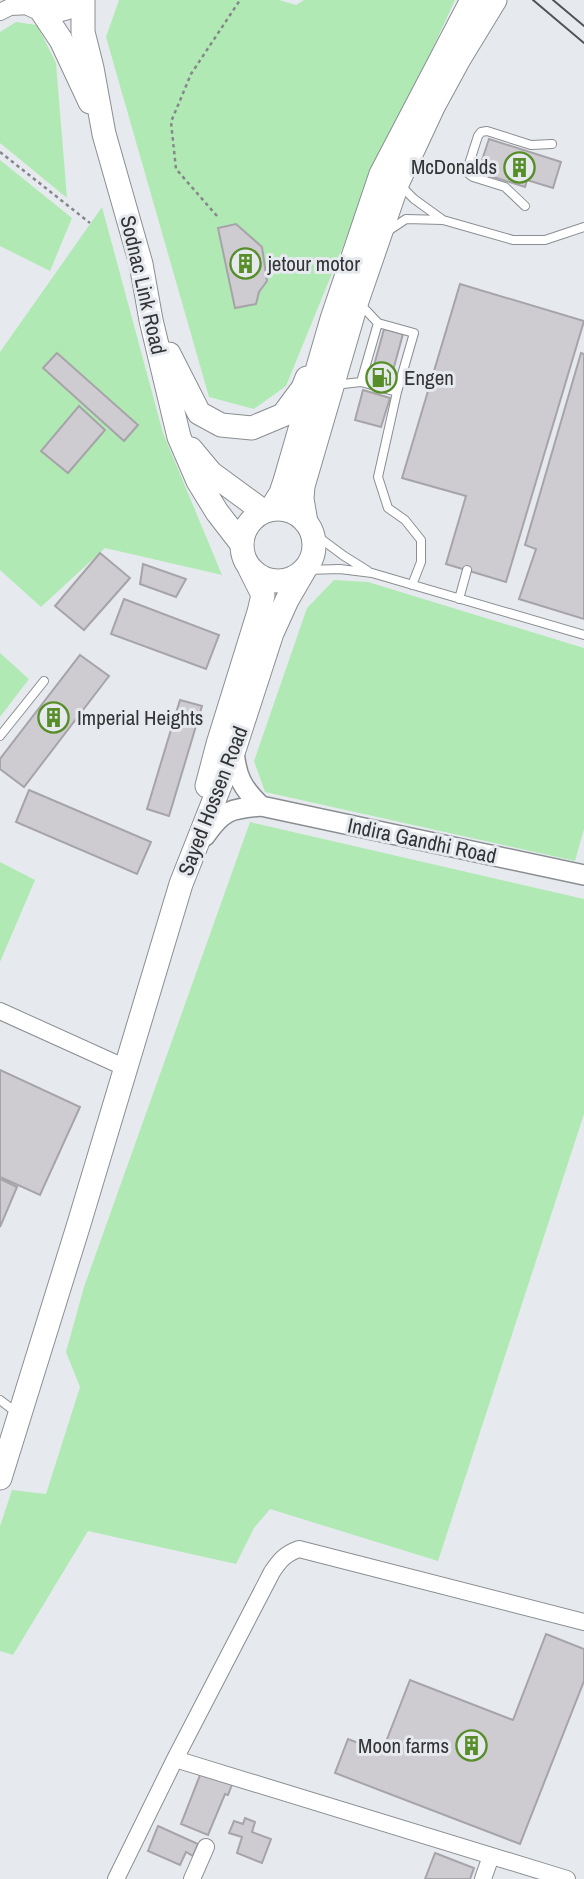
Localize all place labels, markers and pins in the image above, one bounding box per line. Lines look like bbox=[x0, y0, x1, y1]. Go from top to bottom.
building icon: McDonalds bbox=[503, 150, 537, 184]
place label: McDonalds bbox=[411, 152, 497, 181]
building icon: jetour motor bbox=[228, 247, 262, 281]
place label: jetour motor bbox=[267, 249, 360, 278]
fuel station icon: Engen bbox=[364, 361, 398, 395]
place label: Engen bbox=[404, 363, 454, 392]
building icon: Imperial Heights bbox=[37, 701, 71, 735]
place label: Imperial Heights bbox=[77, 703, 203, 732]
building icon: Moon farms bbox=[455, 1729, 489, 1763]
place label: Moon farms bbox=[358, 1731, 449, 1760]

